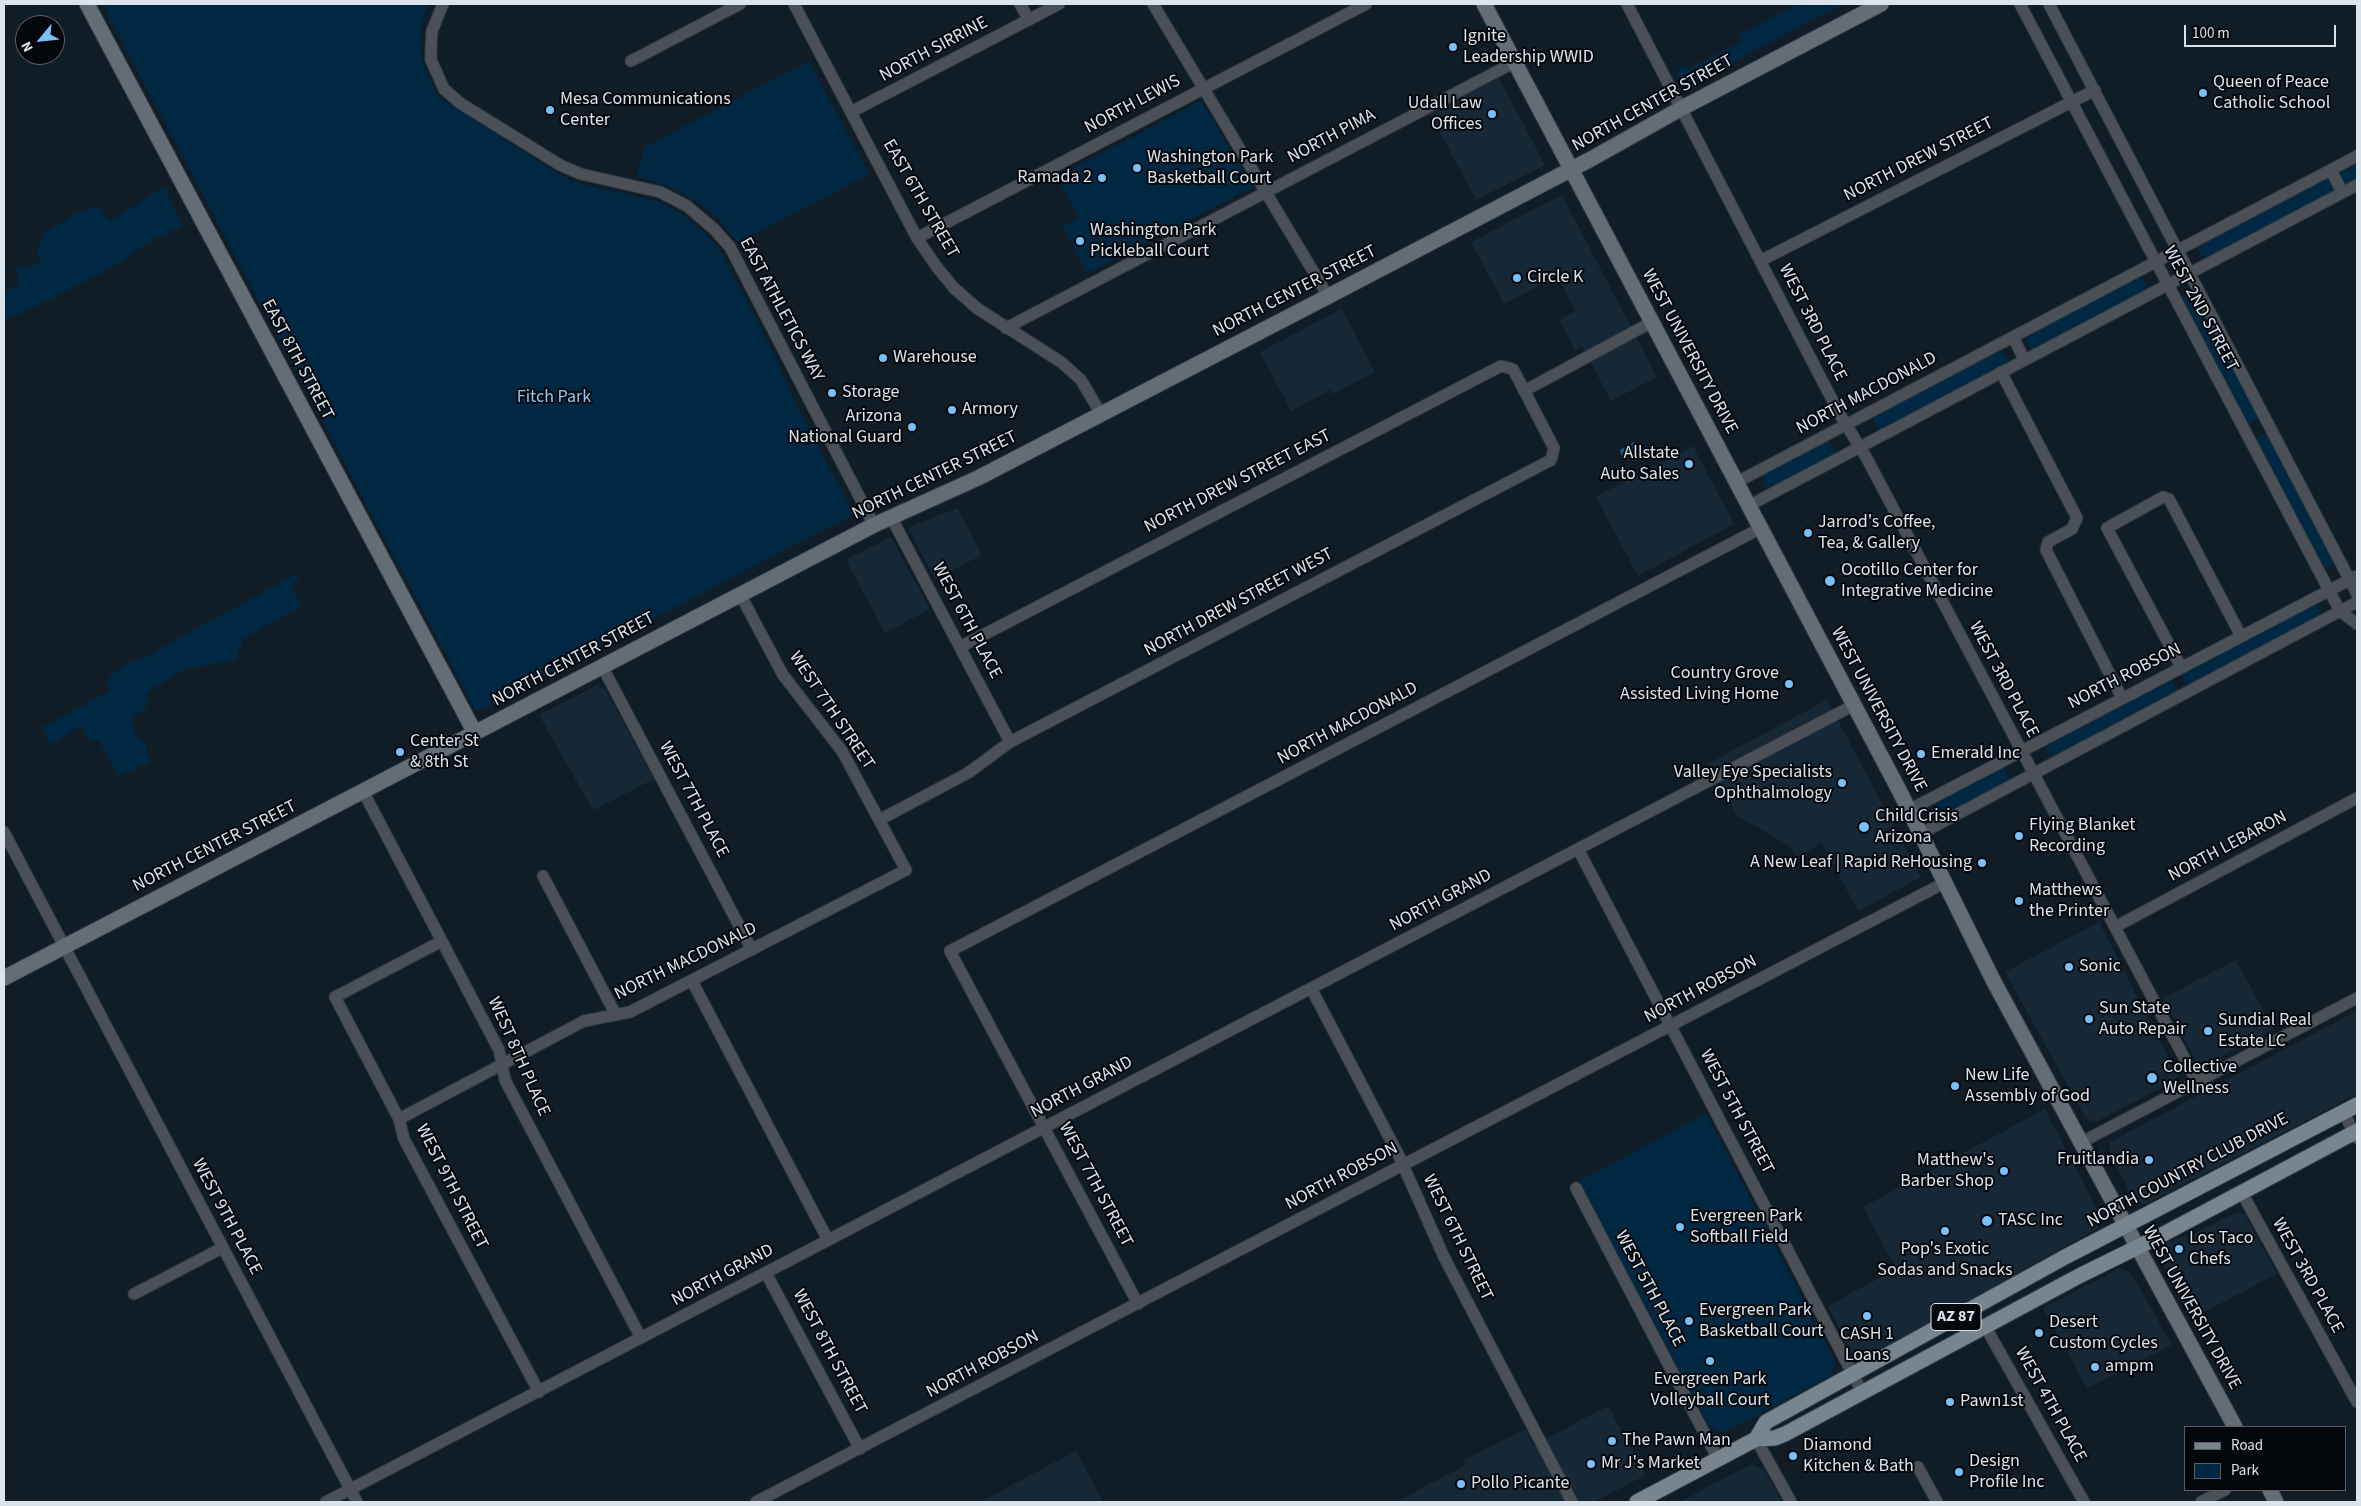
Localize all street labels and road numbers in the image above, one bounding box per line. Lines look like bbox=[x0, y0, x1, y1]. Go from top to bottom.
street label: NORTH SIRRINE bbox=[876, 12, 992, 88]
street label: NORTH CENTER STREET bbox=[1569, 51, 1737, 157]
street label: NORTH LEWIS bbox=[1081, 71, 1185, 139]
street label: NORTH PIMA bbox=[1284, 105, 1380, 169]
street label: NORTH DREW STREET bbox=[1841, 113, 1997, 207]
street label: EAST 6TH STREET bbox=[877, 136, 963, 262]
street label: EAST ATHLETICS WAY bbox=[734, 234, 828, 386]
street label: NORTH CENTER STREET bbox=[1210, 241, 1380, 343]
street label: WEST 2ND STREET bbox=[2158, 242, 2242, 376]
street label: WEST 3RD PLACE bbox=[1773, 261, 1851, 385]
street label: WEST UNIVERSITY DRIVE bbox=[1636, 266, 1742, 438]
street label: EAST 8TH STREET bbox=[256, 296, 338, 424]
street label: NORTH MACDONALD bbox=[1793, 348, 1941, 440]
street label: NORTH DREW STREET EAST bbox=[1141, 425, 1335, 539]
street label: NORTH CENTER STREET bbox=[849, 427, 1021, 525]
street label: NORTH DREW STREET WEST bbox=[1141, 544, 1337, 662]
street label: WEST 6TH PLACE bbox=[926, 559, 1006, 683]
street label: NORTH CENTER STREET bbox=[489, 608, 659, 712]
street label: WEST 3RD PLACE bbox=[1963, 618, 2043, 742]
street label: WEST UNIVERSITY DRIVE bbox=[1825, 624, 1931, 796]
street label: NORTH ROBSON bbox=[2065, 639, 2185, 715]
street label: WEST 7TH STREET bbox=[784, 648, 878, 774]
street label: NORTH MACDONALD bbox=[1274, 678, 1422, 770]
street label: WEST 7TH PLACE bbox=[653, 738, 733, 862]
street label: NORTH CENTER STREET bbox=[130, 796, 300, 898]
street label: NORTH LEBARON bbox=[2165, 807, 2291, 887]
street label: NORTH GRAND bbox=[1386, 865, 1496, 937]
street label: NORTH MACDONALD bbox=[611, 918, 761, 1006]
street label: NORTH ROBSON bbox=[1641, 951, 1761, 1029]
street label: WEST 8TH PLACE bbox=[482, 994, 554, 1120]
street label: WEST 5TH STREET bbox=[1694, 1046, 1778, 1178]
street label: NORTH GRAND bbox=[1027, 1052, 1137, 1124]
street label: NORTH COUNTRY CLUB DRIVE bbox=[2084, 1109, 2292, 1233]
street label: WEST 7TH STREET bbox=[1053, 1119, 1137, 1251]
street label: WEST 9TH STREET bbox=[410, 1121, 492, 1253]
street label: NORTH ROBSON bbox=[1282, 1138, 1402, 1216]
street label: WEST 9TH PLACE bbox=[186, 1155, 266, 1279]
street label: WEST 6TH STREET bbox=[1417, 1171, 1497, 1305]
street label: WEST 3RD PLACE bbox=[2266, 1215, 2348, 1337]
street label: WEST UNIVERSITY DRIVE bbox=[2137, 1222, 2245, 1394]
street label: WEST 5TH PLACE bbox=[1609, 1227, 1689, 1351]
street label: NORTH GRAND bbox=[668, 1240, 778, 1312]
street label: WEST 8TH STREET bbox=[787, 1286, 871, 1418]
road number: AZ 87 bbox=[1931, 1304, 1981, 1330]
street label: NORTH ROBSON bbox=[923, 1326, 1043, 1404]
street label: WEST 4TH PLACE bbox=[2009, 1344, 2091, 1466]

